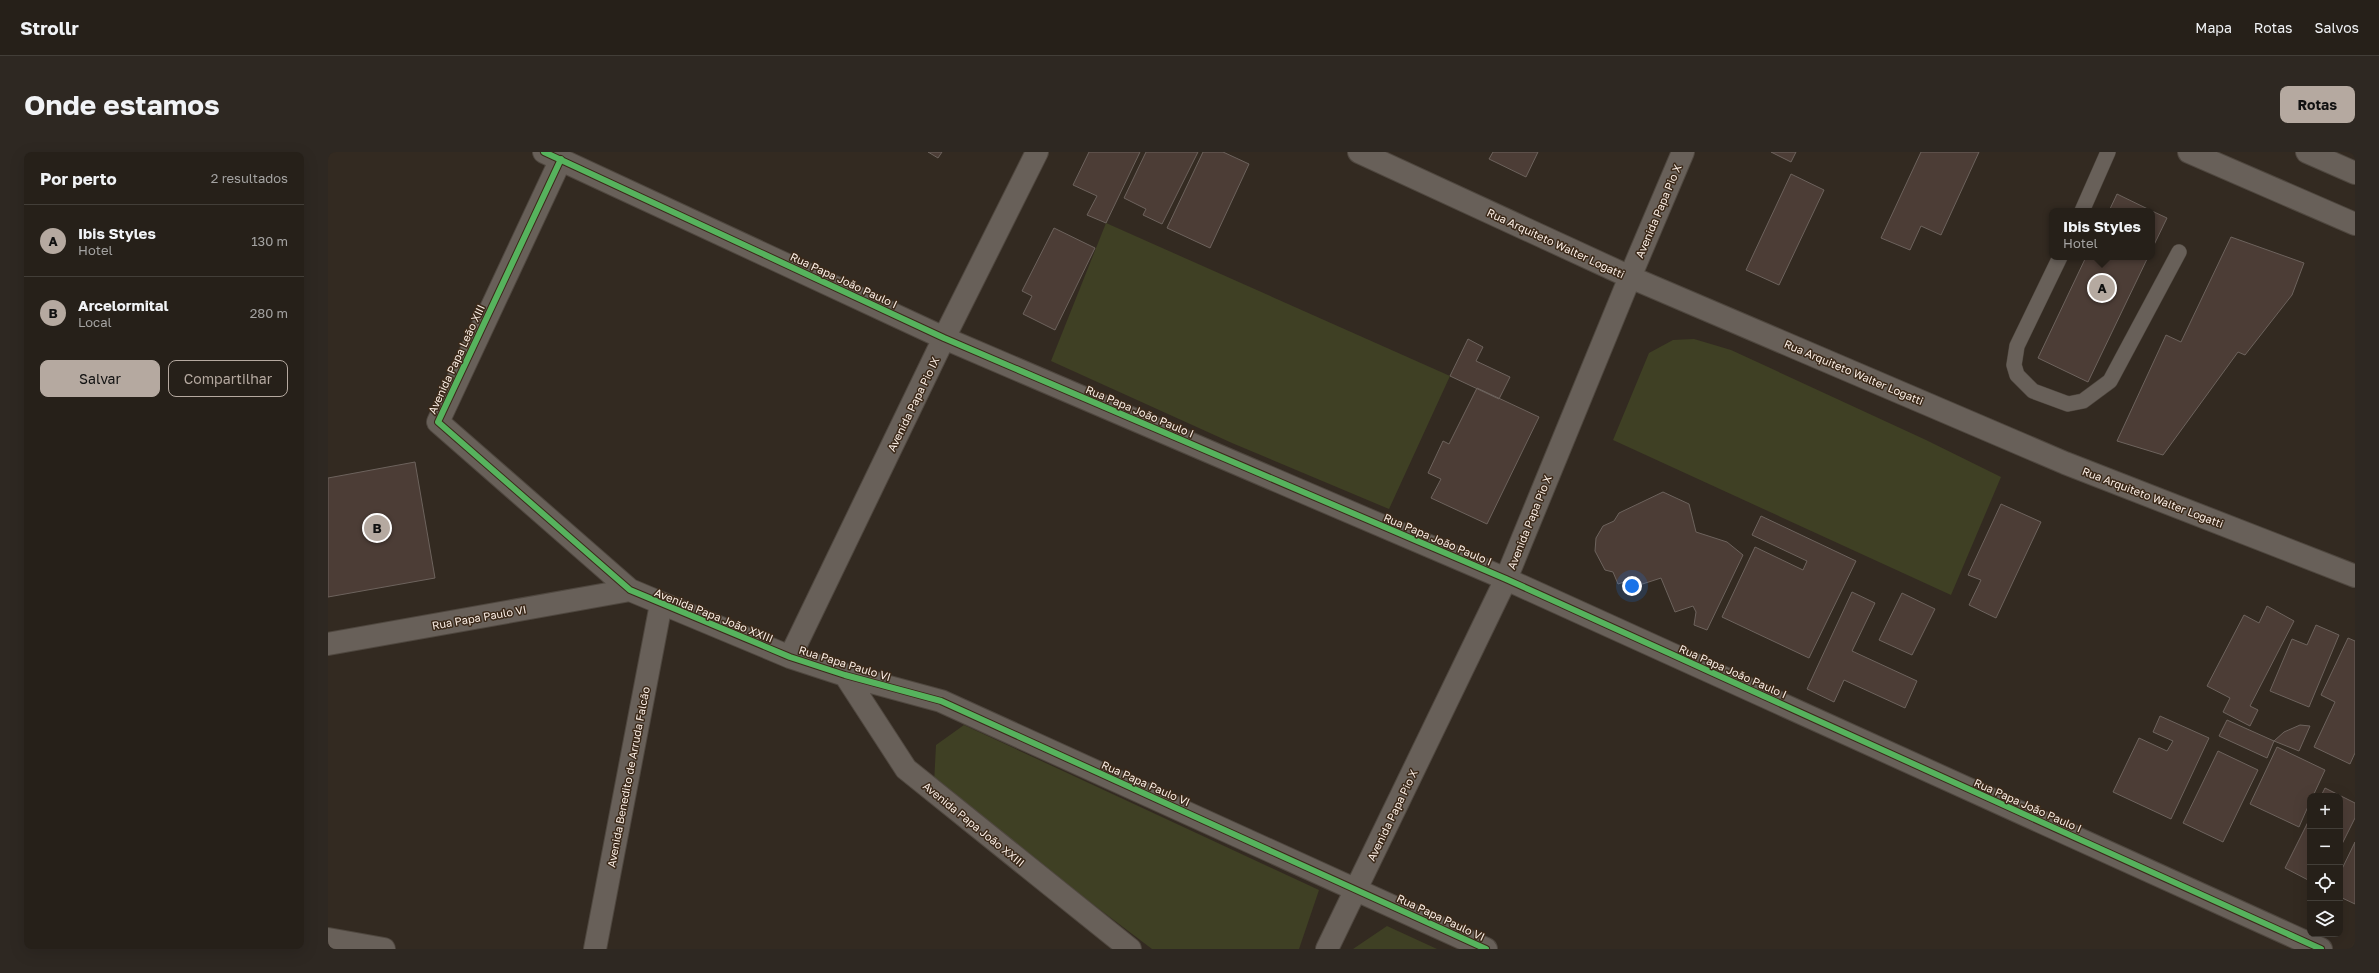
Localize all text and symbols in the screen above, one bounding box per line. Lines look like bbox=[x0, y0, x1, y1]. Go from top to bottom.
text: Strollr bbox=[20, 16, 79, 39]
text: Mapa bbox=[2195, 19, 2232, 36]
text: Rotas bbox=[2254, 19, 2293, 36]
text: Salvos bbox=[2315, 19, 2359, 36]
button: Rotas bbox=[2280, 86, 2355, 123]
text: Onde estamos bbox=[24, 88, 220, 121]
street label: Avenida Papa Pio X bbox=[1632, 162, 1684, 260]
text: Por perto bbox=[40, 168, 117, 189]
text: 2 resultados bbox=[211, 170, 288, 186]
street label: Rua Arquiteto Walter Logatti bbox=[1485, 205, 1627, 281]
popup bbox=[2049, 208, 2155, 260]
text: Ibis Styles bbox=[2063, 217, 2141, 235]
text: Ibis Styles bbox=[78, 224, 156, 242]
text: A bbox=[48, 233, 58, 249]
text: 130 m bbox=[251, 233, 288, 249]
text: Hotel bbox=[2063, 235, 2098, 251]
text: Hotel bbox=[78, 242, 113, 258]
street label: Rua Papa João Paulo I bbox=[789, 250, 899, 310]
pin: A bbox=[2089, 273, 2115, 303]
text: Arcelormital bbox=[78, 296, 169, 314]
street label: Avenida Papa Leão XIII bbox=[425, 302, 487, 416]
text: B bbox=[48, 305, 58, 321]
text: 280 m bbox=[250, 305, 288, 321]
text: Local bbox=[78, 314, 112, 330]
street label: Rua Arquiteto Walter Logatti bbox=[1782, 337, 1926, 407]
street label: Avenida Papa Pio IX bbox=[884, 355, 942, 453]
button: Salvar bbox=[40, 360, 160, 397]
button: Compartilhar bbox=[168, 360, 288, 397]
street label: Rua Papa João Paulo I bbox=[1084, 382, 1196, 440]
street label: Rua Arquiteto Walter Logatti bbox=[2081, 464, 2225, 530]
street label: Avenida Papa Pio X bbox=[1504, 473, 1554, 571]
street label: Rua Papa João Paulo I bbox=[1382, 510, 1494, 568]
pin: B bbox=[364, 513, 390, 543]
your location bbox=[1622, 576, 1642, 596]
street label: Avenida Papa João XXIII bbox=[653, 585, 775, 645]
street label: Rua Papa Paulo VI bbox=[431, 602, 527, 632]
street label: Rua Papa João Paulo I bbox=[1677, 641, 1789, 701]
street label: Rua Papa Paulo VI bbox=[797, 643, 893, 683]
street label: Avenida Benedito de Arruda Falcão bbox=[604, 685, 652, 868]
street label: Rua Papa Paulo VI bbox=[1100, 758, 1192, 808]
street label: Avenida Papa Pio X bbox=[1364, 767, 1420, 863]
street label: Rua Papa João Paulo I bbox=[1972, 775, 2084, 835]
street label: Avenida Papa João XXIII bbox=[921, 779, 1027, 869]
map controls bbox=[2307, 793, 2343, 937]
button: + bbox=[2307, 793, 2343, 829]
button: − bbox=[2307, 829, 2343, 865]
button: locate bbox=[2307, 865, 2343, 901]
street label: Rua Papa Paulo VI bbox=[1395, 891, 1487, 943]
button: layers bbox=[2307, 901, 2343, 937]

